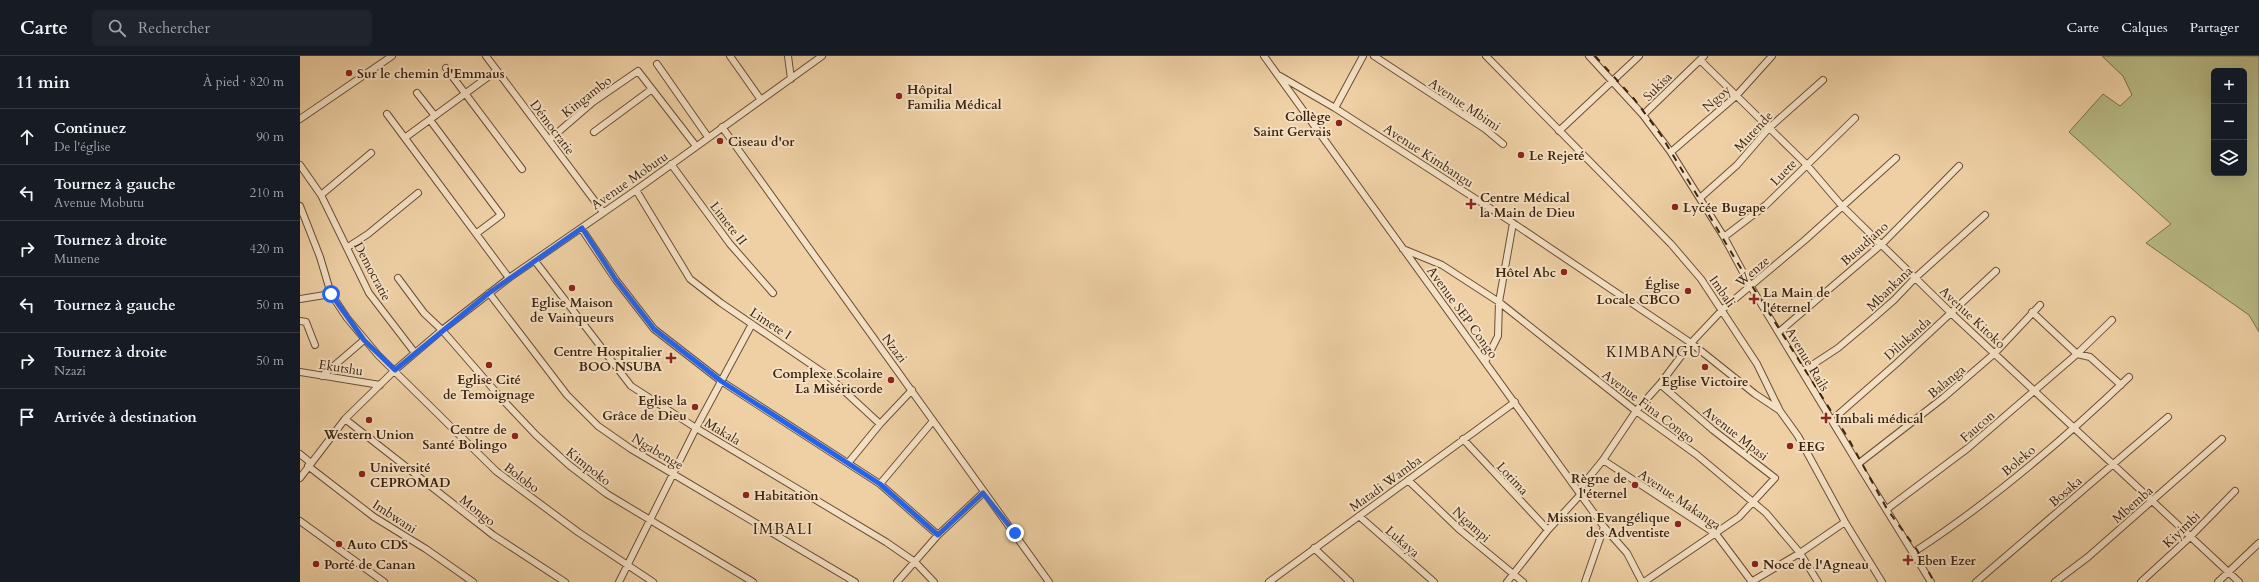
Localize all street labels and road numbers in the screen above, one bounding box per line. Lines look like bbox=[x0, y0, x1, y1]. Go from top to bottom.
street label: Sukisa bbox=[1639, 68, 1676, 105]
street label: Kingambo bbox=[558, 72, 615, 122]
street label: Avenue Mbimi bbox=[1425, 74, 1504, 136]
street label: Ngoy bbox=[1699, 81, 1735, 116]
street label: Démocratie bbox=[526, 96, 579, 159]
street label: Mutende bbox=[1730, 107, 1777, 156]
street label: Avenue Kimbangu bbox=[1380, 120, 1477, 192]
street label: Avenue Mobutu bbox=[587, 148, 672, 214]
street label: Luete bbox=[1767, 155, 1801, 190]
street label: Limete II bbox=[705, 198, 751, 249]
street label: Busudjano bbox=[1837, 218, 1892, 270]
street label: Democratie bbox=[349, 239, 395, 304]
street label: Wenze bbox=[1731, 252, 1773, 292]
street label: Mbankana bbox=[1863, 262, 1917, 315]
street label: Avenue SEP Congo bbox=[1423, 263, 1502, 362]
street label: Imbali bbox=[1705, 272, 1740, 311]
street label: Avenue Kitoko bbox=[1935, 282, 2009, 353]
street label: Limete I bbox=[746, 304, 795, 344]
street label: Dilukanda bbox=[1880, 313, 1935, 365]
street label: Avenue Rails bbox=[1781, 324, 1833, 395]
street label: Nzazi bbox=[877, 330, 911, 367]
street label: Ekutshu bbox=[317, 356, 364, 380]
street label: Balanga bbox=[1924, 361, 1969, 403]
street label: Avenue Fina Congo bbox=[1598, 366, 1698, 448]
street label: Avenue Mpasi bbox=[1699, 403, 1772, 465]
street label: Faucon bbox=[1956, 406, 1999, 447]
street label: Makala bbox=[701, 414, 744, 450]
street label: Ngabenge bbox=[628, 429, 687, 474]
street label: Boleko bbox=[1998, 441, 2039, 480]
street label: Kimpoko bbox=[562, 444, 615, 490]
street label: Matadi Wamba bbox=[1346, 451, 1426, 516]
street label: Lotima bbox=[1492, 458, 1532, 499]
street label: Bolobo bbox=[500, 459, 543, 497]
street label: Avenue Makanga bbox=[1634, 465, 1725, 534]
street label: Bosaka bbox=[2045, 472, 2086, 511]
street label: Mbemba bbox=[2108, 482, 2157, 528]
street label: Mongo bbox=[456, 491, 499, 530]
street label: Imbwani bbox=[369, 496, 420, 538]
street label: Ngampi bbox=[1448, 503, 1495, 547]
street label: Kiyimbi bbox=[2159, 507, 2205, 552]
street label: Lukaya bbox=[1381, 522, 1424, 562]

